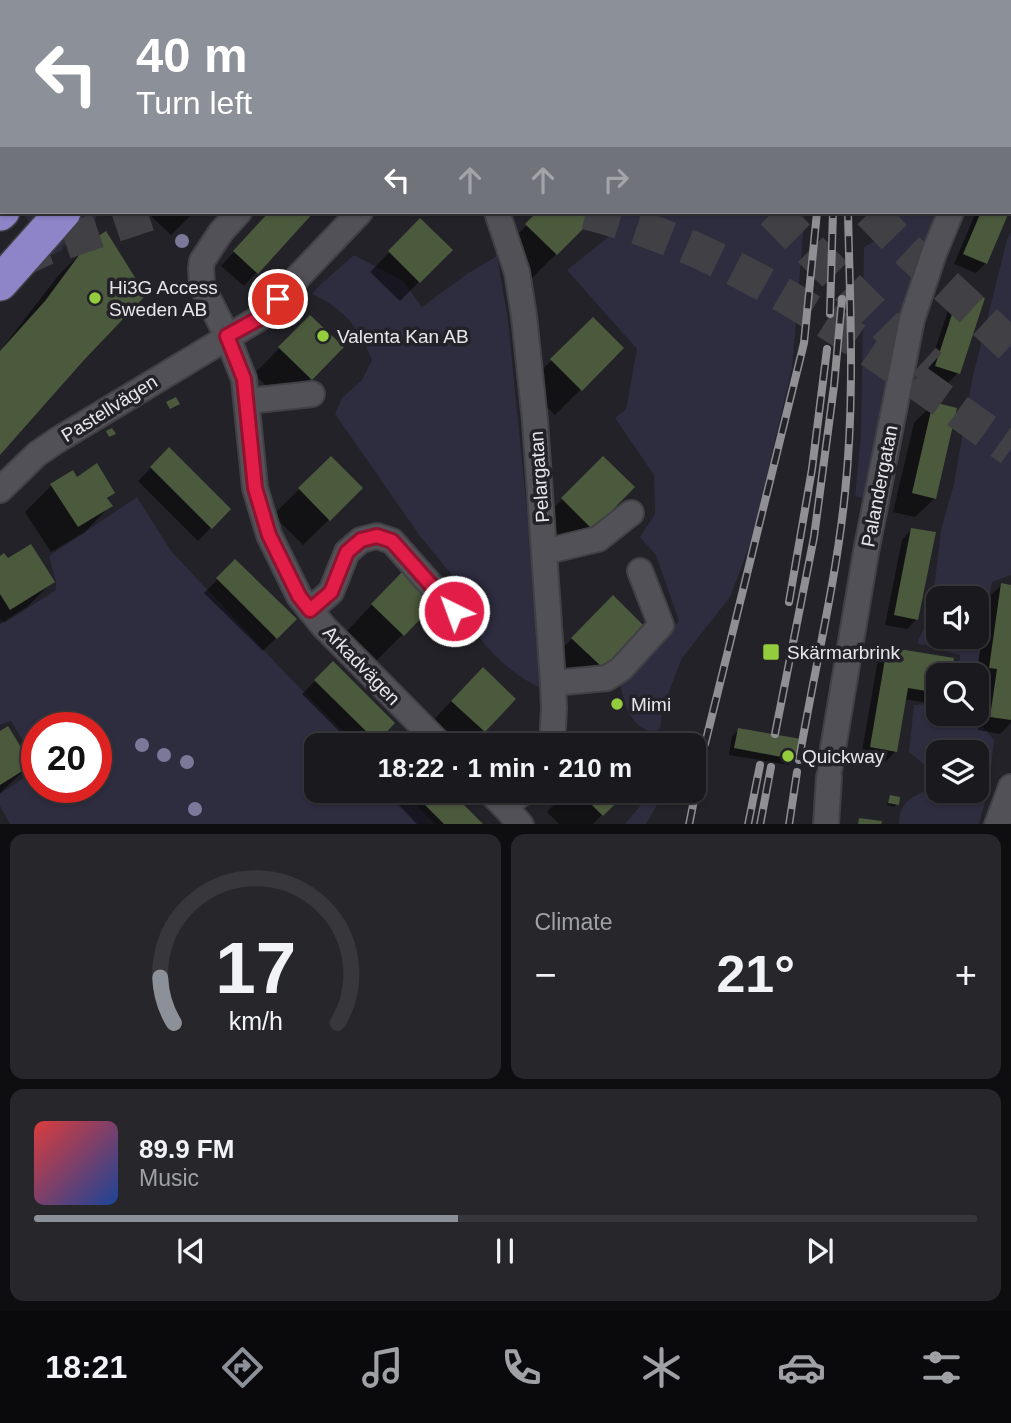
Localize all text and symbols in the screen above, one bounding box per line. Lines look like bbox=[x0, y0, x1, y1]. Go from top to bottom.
icon: left bbox=[21, 28, 112, 119]
text: 40 m bbox=[136, 28, 248, 82]
text: Turn left bbox=[136, 85, 252, 121]
icon: left bbox=[378, 161, 416, 199]
icon: ahead bbox=[451, 161, 489, 199]
icon: ahead bbox=[524, 161, 562, 199]
icon: right bbox=[597, 161, 635, 199]
pin bbox=[248, 269, 308, 329]
place label: Hi3G Access Sweden AB bbox=[109, 277, 218, 320]
icon: arrive bbox=[259, 280, 297, 318]
marker: Hi3G Access Sweden AB bbox=[87, 290, 103, 306]
place label: Valenta Kan AB bbox=[337, 326, 469, 347]
marker: Valenta Kan AB bbox=[315, 328, 331, 344]
street label: Pastellvägen bbox=[58, 371, 161, 446]
street label: Palandergatan bbox=[857, 423, 902, 549]
street label: Pelargatan bbox=[526, 430, 553, 524]
position arrow bbox=[417, 574, 491, 648]
map controls bbox=[926, 586, 989, 803]
button: sound bbox=[926, 586, 989, 649]
street label: Arkadvägen bbox=[319, 622, 404, 709]
marker: Skärmarbrink bbox=[761, 642, 781, 662]
place label: Skärmarbrink bbox=[787, 642, 900, 663]
button: search bbox=[926, 663, 989, 726]
place label: Mimi bbox=[631, 694, 671, 715]
marker: Mimi bbox=[609, 696, 625, 712]
speed limit sign: 20 bbox=[21, 712, 112, 803]
button: layers bbox=[926, 740, 989, 803]
place label: Quickway bbox=[802, 746, 885, 767]
marker: Quickway bbox=[780, 748, 796, 764]
text: 18:22 · 1 min · 210 m bbox=[378, 753, 632, 783]
text: Climate bbox=[535, 909, 612, 935]
text: 17 bbox=[215, 927, 296, 1008]
text: 21° bbox=[716, 945, 795, 1003]
text: − bbox=[535, 954, 557, 996]
text: + bbox=[955, 954, 977, 996]
text: km/h bbox=[228, 1006, 282, 1034]
text: 89.9 FM bbox=[139, 1134, 234, 1164]
text: Music bbox=[139, 1165, 199, 1191]
icon: previous bbox=[172, 1232, 210, 1270]
icon: pause bbox=[486, 1232, 524, 1270]
icon: next bbox=[801, 1232, 839, 1270]
icon: directions bbox=[218, 1343, 267, 1392]
icon: music bbox=[358, 1343, 407, 1392]
icon: phone bbox=[497, 1343, 546, 1392]
icon: climate bbox=[637, 1343, 686, 1392]
icon: car bbox=[777, 1343, 826, 1392]
icon: filters bbox=[917, 1343, 966, 1392]
text: 18:21 bbox=[45, 1349, 127, 1385]

